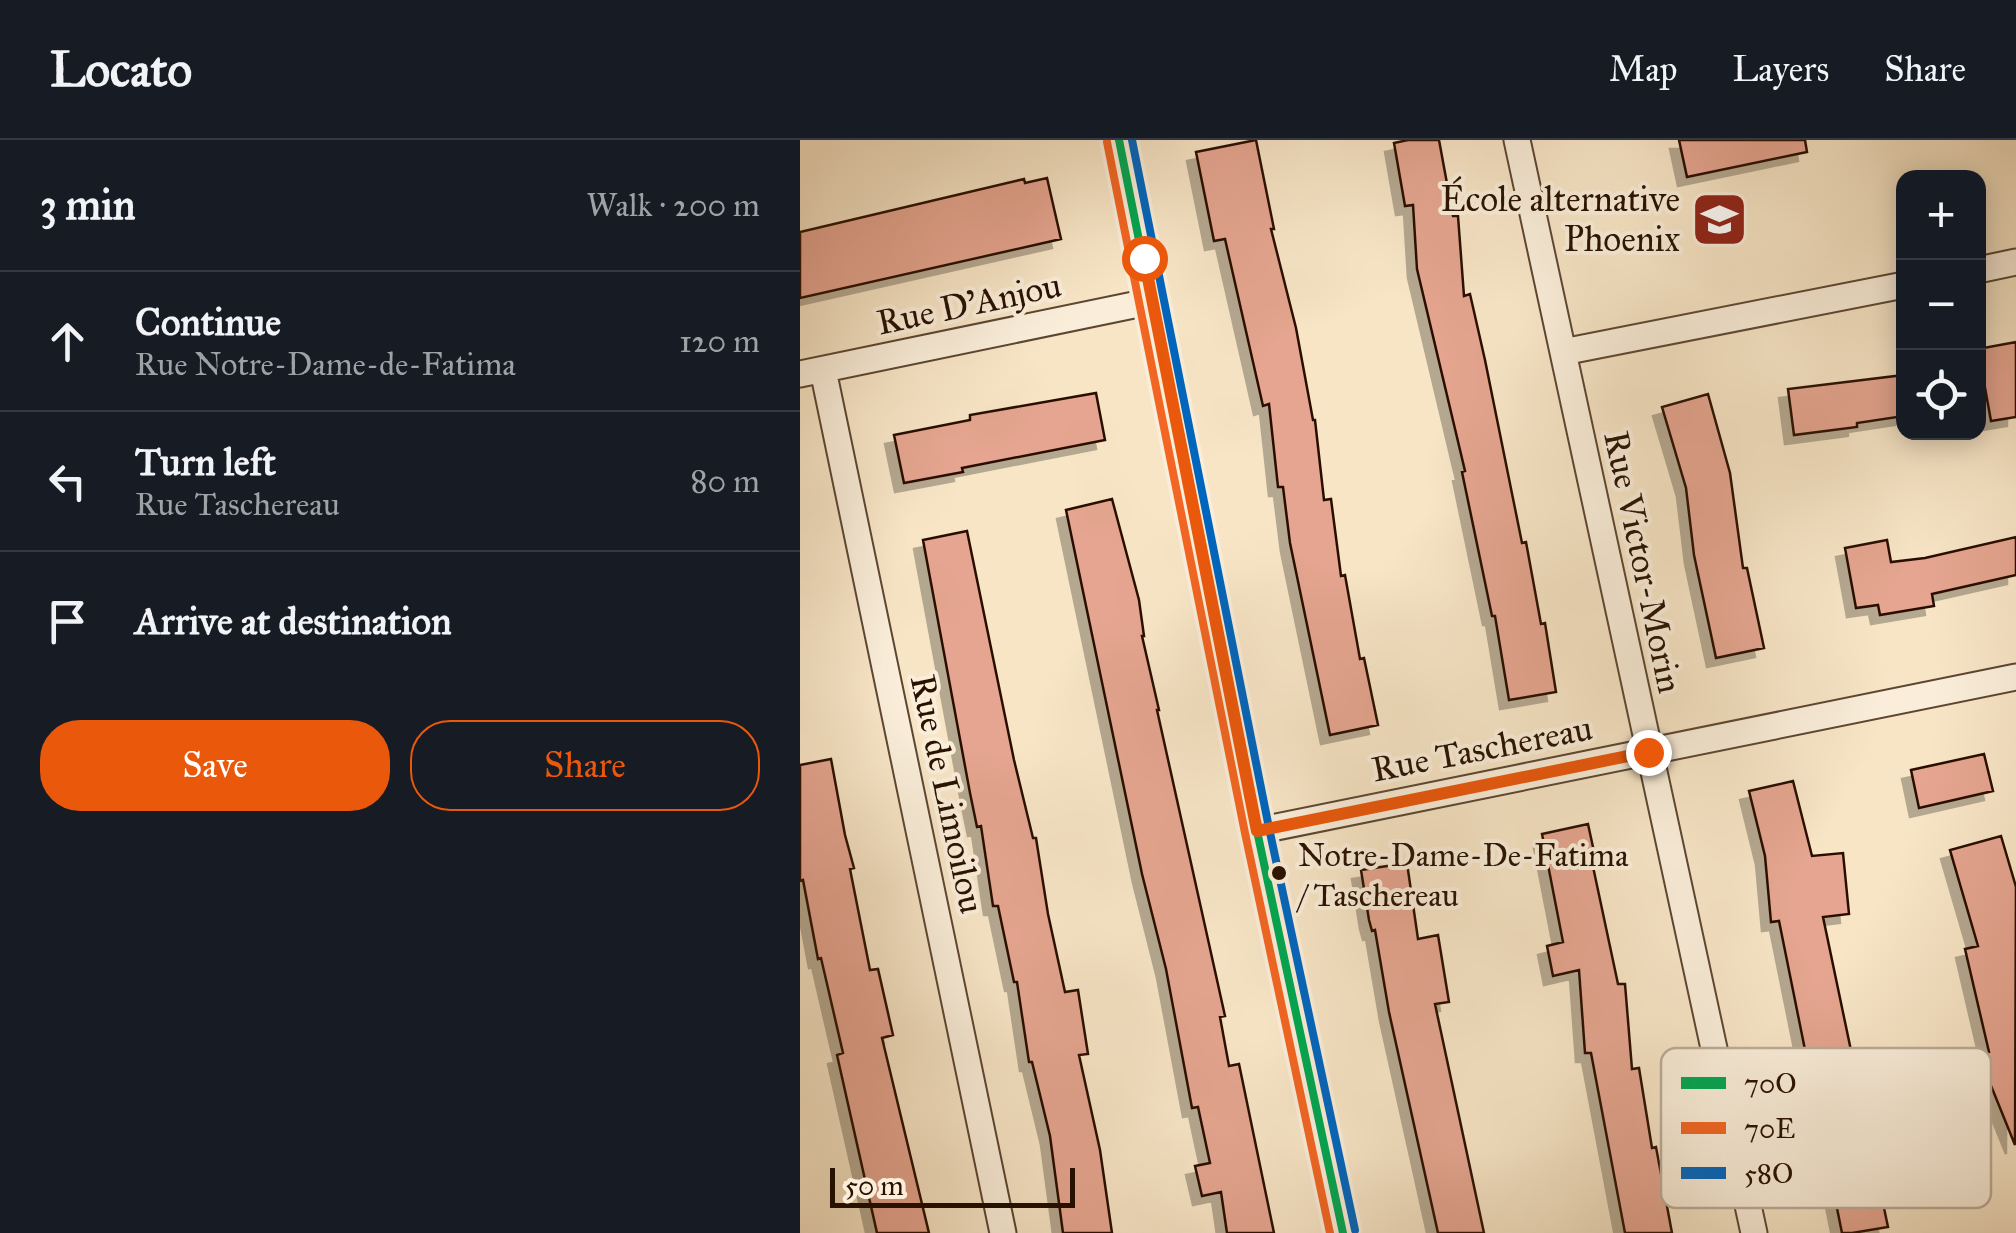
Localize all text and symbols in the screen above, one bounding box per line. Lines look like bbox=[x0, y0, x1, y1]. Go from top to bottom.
text: Locato bbox=[50, 40, 192, 99]
text: Map bbox=[1609, 48, 1677, 91]
text: Layers bbox=[1732, 48, 1829, 91]
text: Share bbox=[1884, 48, 1966, 91]
map controls bbox=[1896, 170, 1986, 440]
button: + bbox=[1896, 170, 1986, 260]
place label: École alternative Phoenix bbox=[1440, 176, 1680, 261]
text: 3 min bbox=[40, 179, 135, 231]
text: Walk · 200 m bbox=[587, 186, 760, 225]
school or university icon: École alternative Phoenix bbox=[1689, 189, 1749, 249]
route start bbox=[1122, 236, 1168, 282]
button: − bbox=[1896, 260, 1986, 350]
street label: Rue D'Anjou bbox=[873, 263, 1065, 345]
text: Continue bbox=[135, 299, 281, 345]
icon: ahead bbox=[40, 314, 95, 369]
text: 120 m bbox=[679, 322, 760, 361]
text: Rue Notre-Dame-de-Fatima bbox=[135, 345, 516, 384]
button: locate bbox=[1896, 350, 1986, 440]
street label: Rue Victor-Morin bbox=[1594, 427, 1692, 697]
text: Turn left bbox=[135, 439, 276, 485]
icon: left bbox=[40, 454, 95, 509]
text: 80 m bbox=[691, 462, 760, 501]
text: Rue Taschereau bbox=[135, 485, 340, 524]
icon: arrive bbox=[40, 594, 95, 649]
text: Arrive at destination bbox=[135, 598, 452, 644]
street label: Rue de Limoilou bbox=[901, 671, 993, 917]
street label: Rue Taschereau bbox=[1368, 707, 1596, 791]
button: Save bbox=[40, 720, 390, 811]
button: Share bbox=[410, 720, 760, 811]
route end bbox=[1626, 730, 1672, 776]
place label: Notre-Dame-De-Fatima / Taschereau bbox=[1295, 836, 1629, 915]
marker: Notre-Dame-De-Fatima / Taschereau bbox=[1269, 863, 1289, 883]
legend bbox=[1661, 1048, 1991, 1208]
text: 70O bbox=[1744, 1066, 1797, 1101]
text: 70E bbox=[1744, 1111, 1795, 1146]
text: 58O bbox=[1744, 1156, 1793, 1191]
scale bar bbox=[830, 1163, 1075, 1208]
text: 50 m bbox=[845, 1168, 904, 1203]

